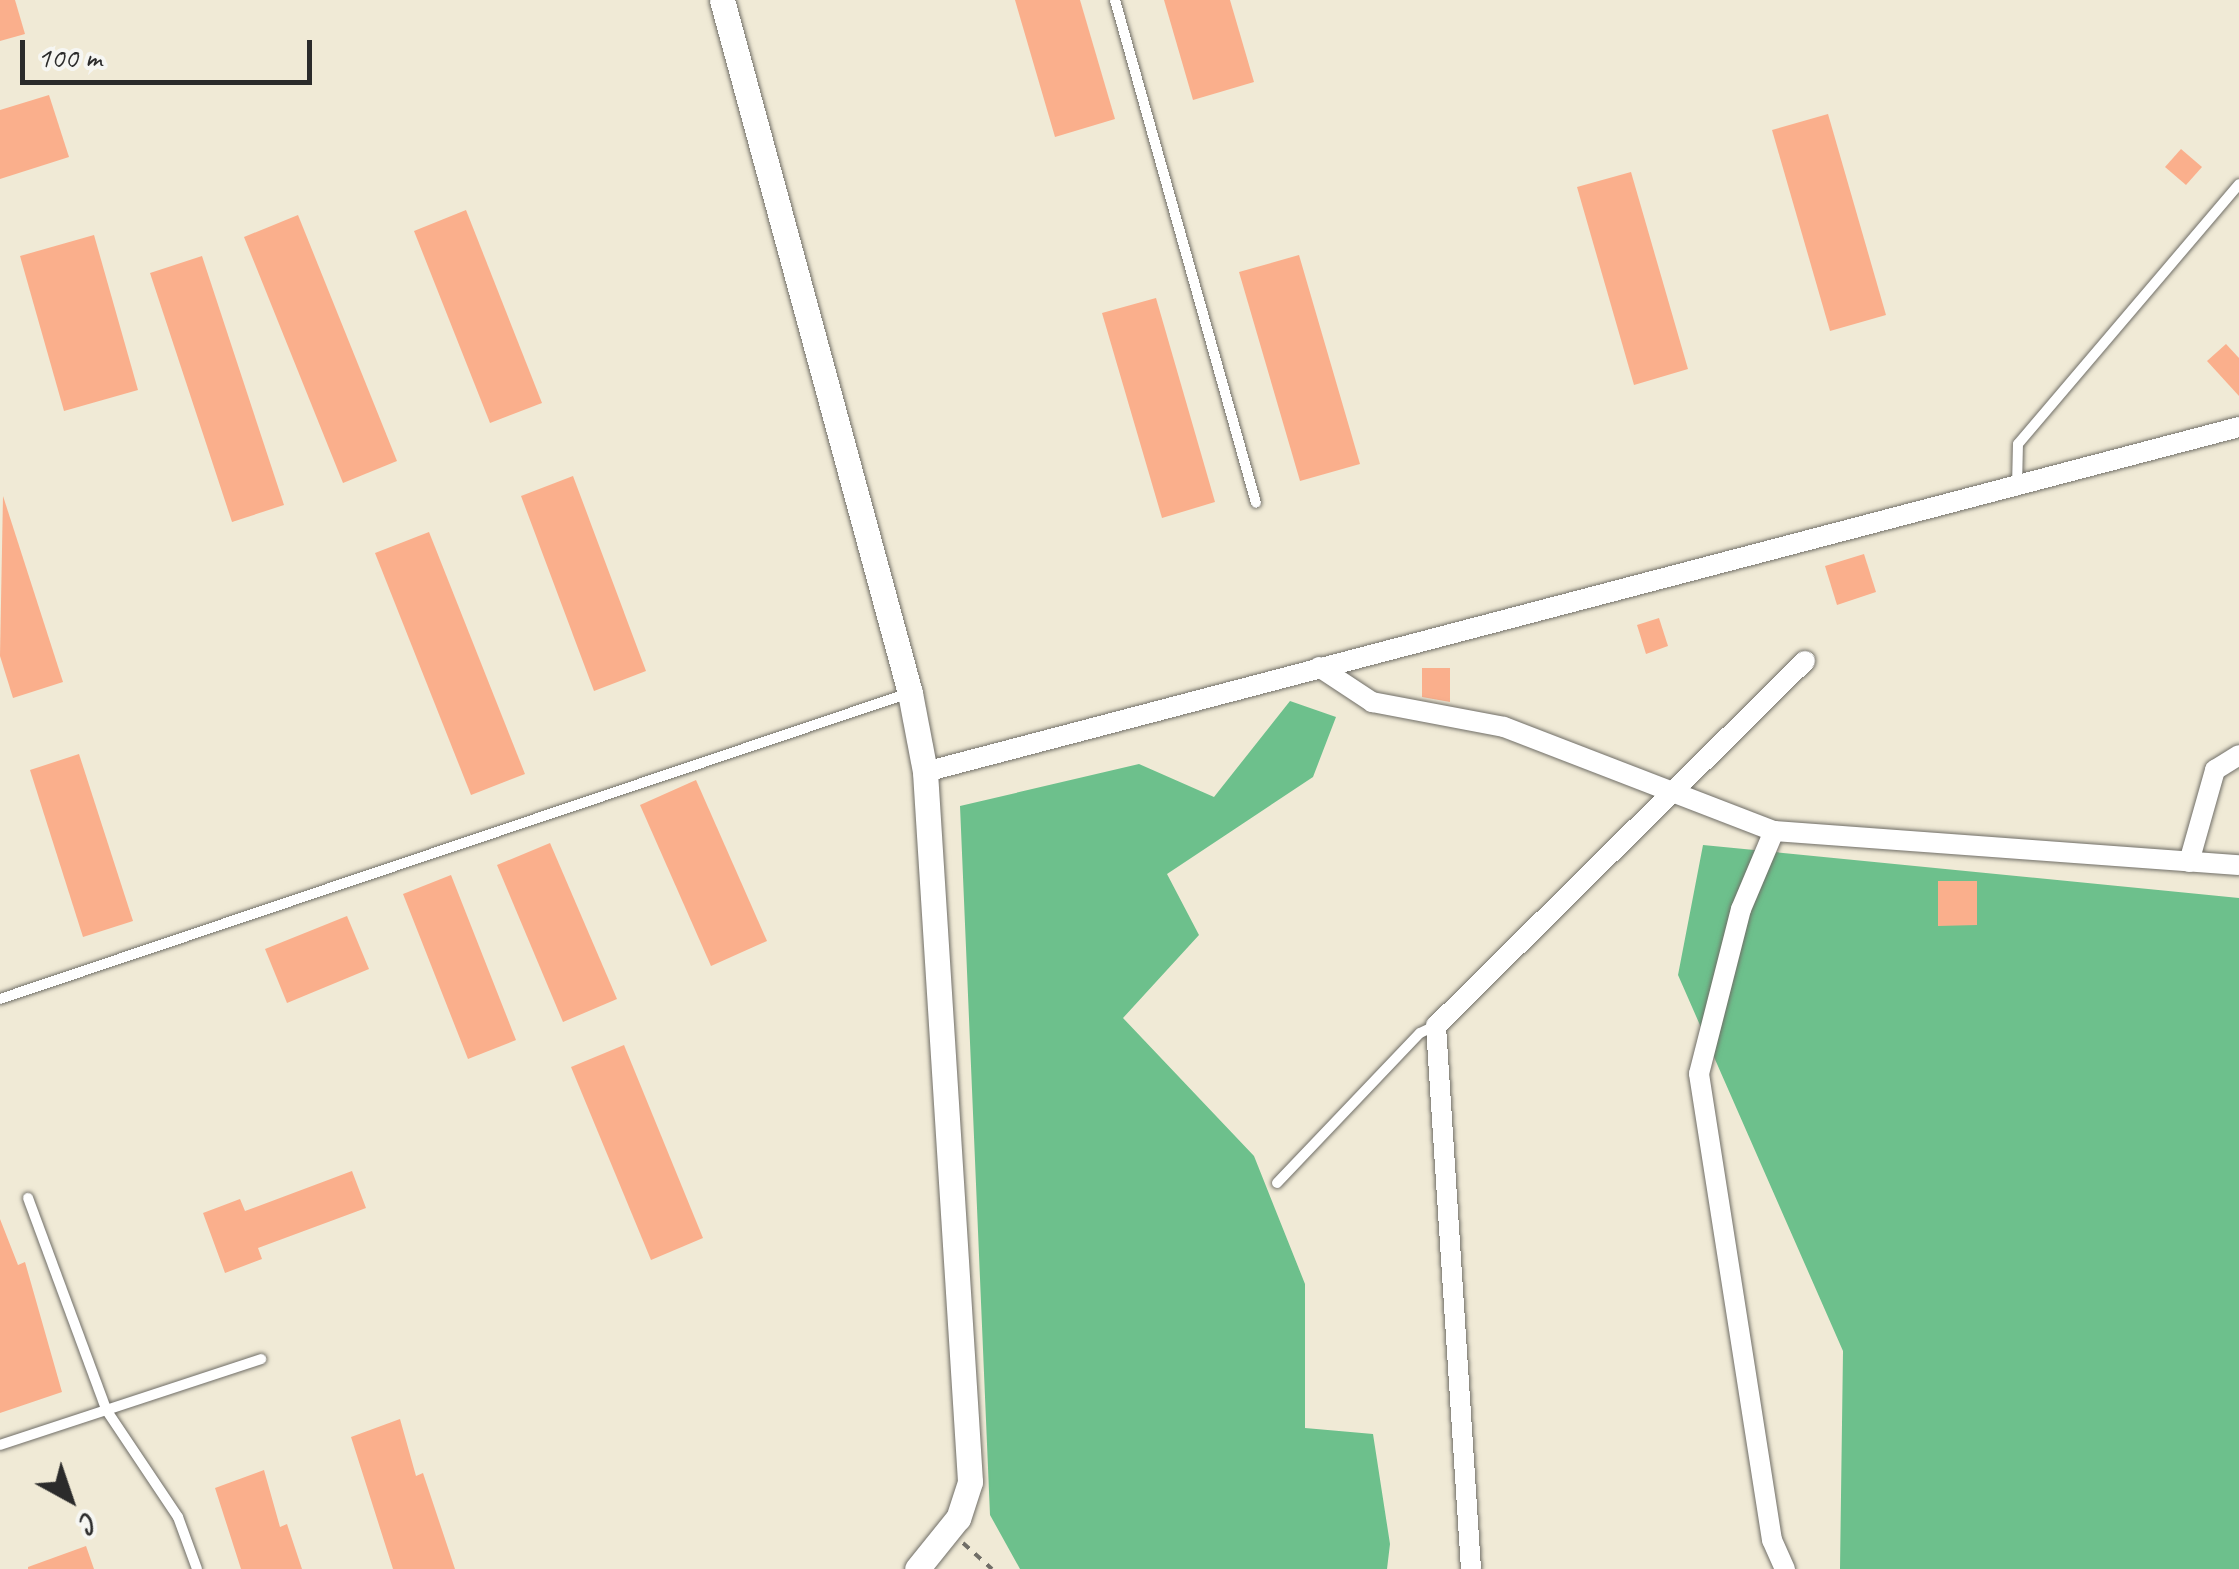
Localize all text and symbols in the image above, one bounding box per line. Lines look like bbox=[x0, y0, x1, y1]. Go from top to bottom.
scale bar bbox=[25, 20, 318, 82]
text: 100 m bbox=[37, 38, 102, 76]
north arrow bbox=[20, 1449, 120, 1549]
text: С bbox=[73, 1505, 106, 1540]

